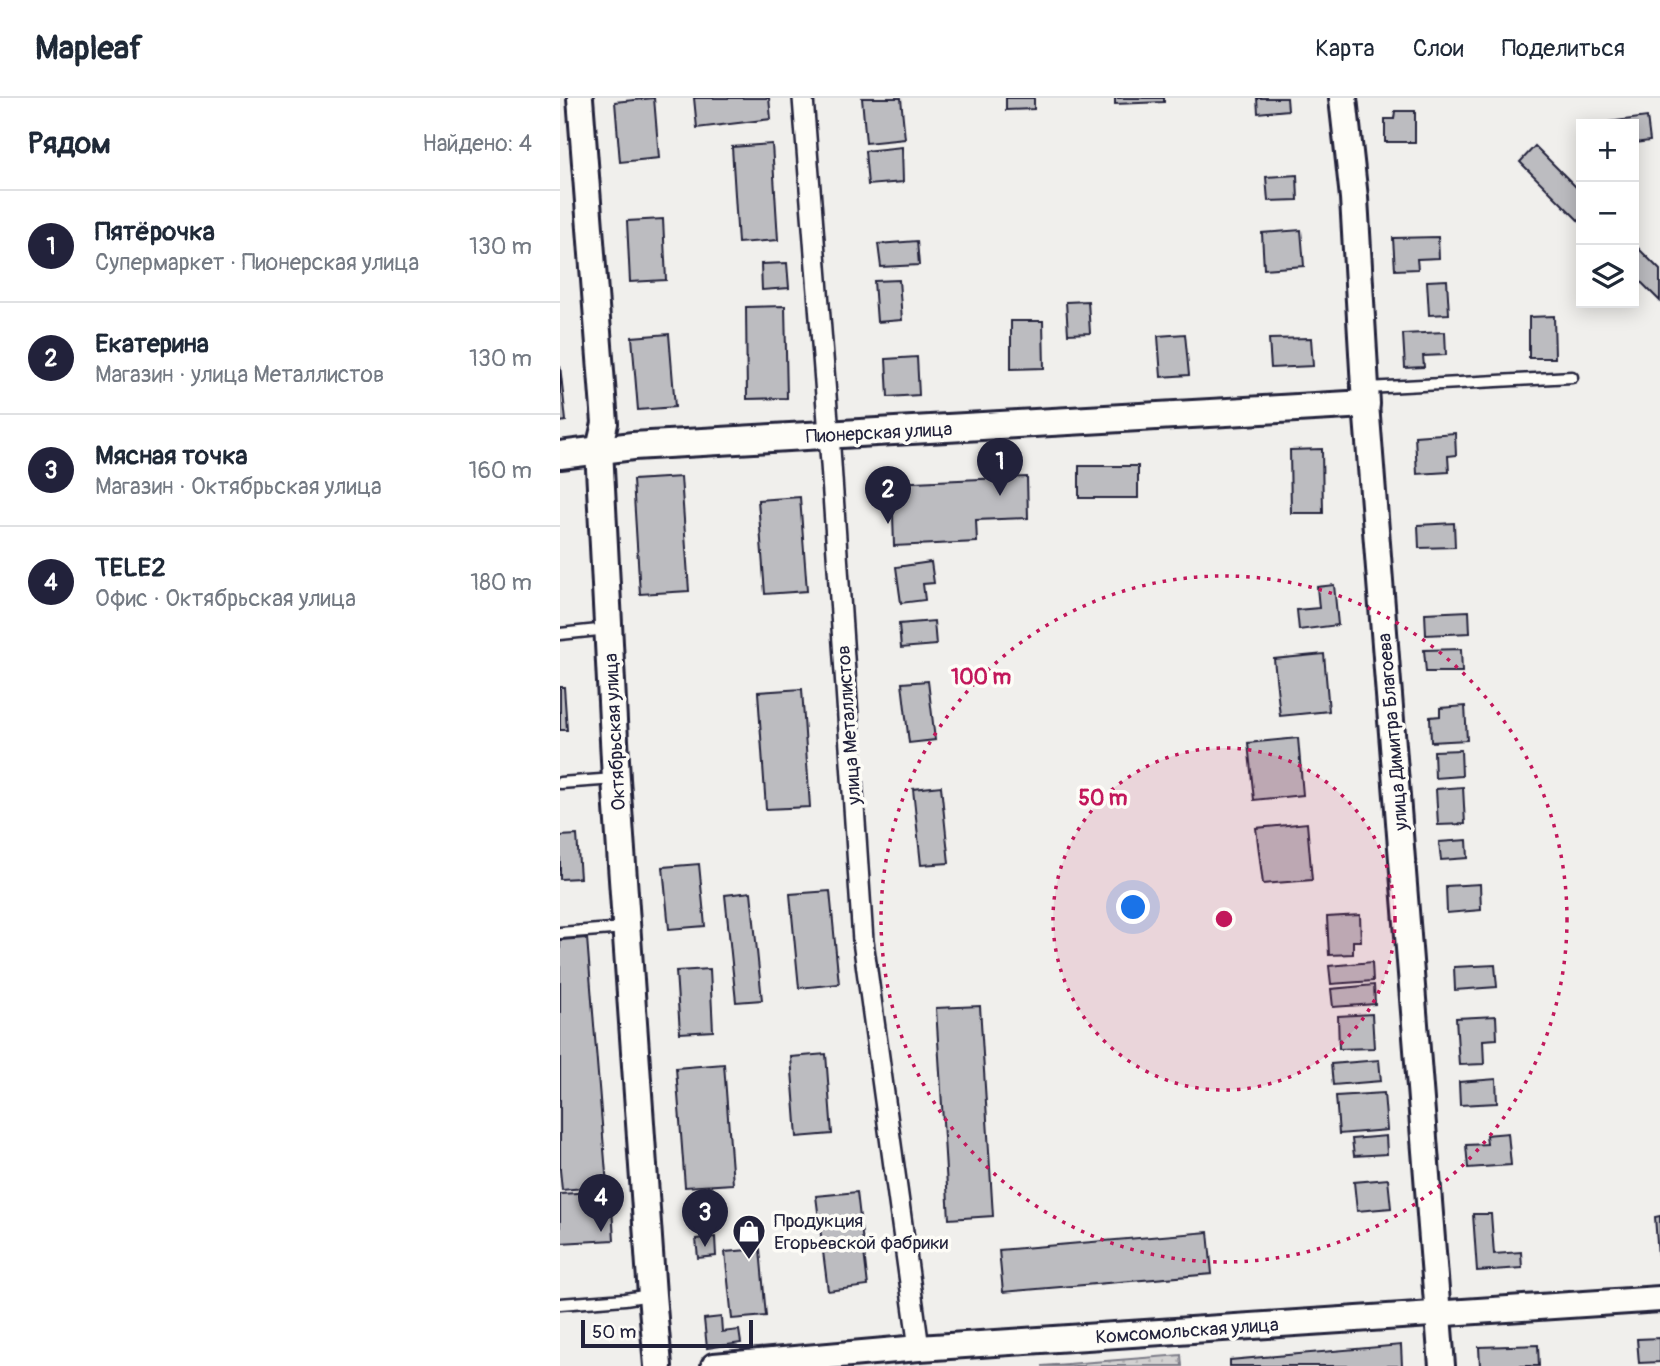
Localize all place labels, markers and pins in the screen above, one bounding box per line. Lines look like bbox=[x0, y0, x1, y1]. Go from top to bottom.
pin: 1 bbox=[977, 438, 1023, 496]
pin: 2 bbox=[865, 466, 911, 524]
centre of rings bbox=[1212, 907, 1236, 931]
pin: 4 bbox=[578, 1174, 624, 1232]
pin: 3 bbox=[682, 1189, 728, 1247]
place label: Продукция Егорьевской фабрики bbox=[774, 1209, 949, 1255]
shop icon: Продукция Егорьевской фабрики bbox=[730, 1212, 768, 1261]

